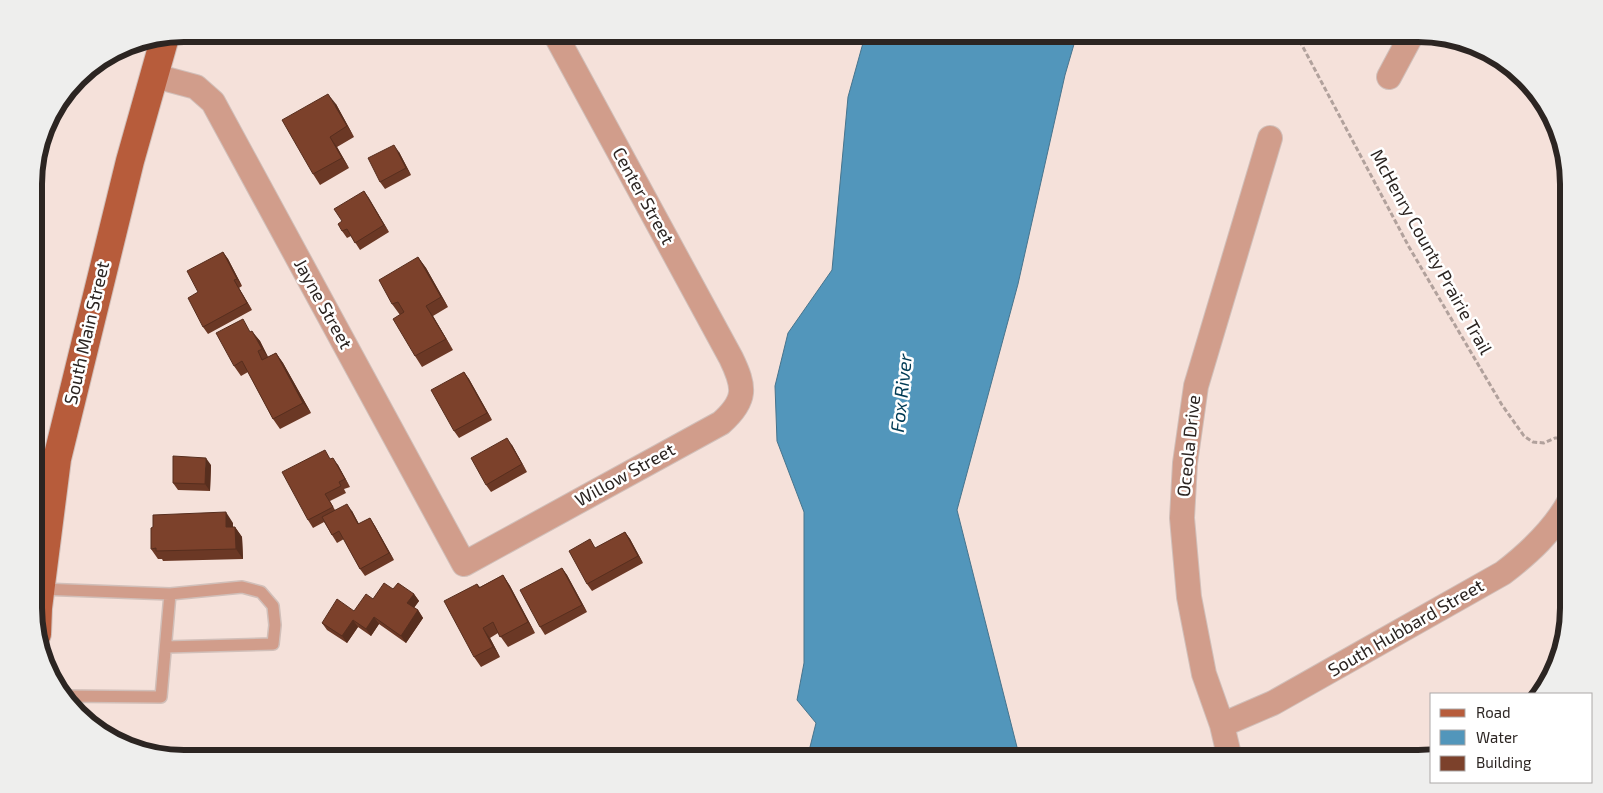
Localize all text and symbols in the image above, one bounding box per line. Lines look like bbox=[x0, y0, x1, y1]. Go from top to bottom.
street label: Center Street bbox=[608, 143, 680, 248]
street label: McHenry County Prairie Trail bbox=[1366, 145, 1498, 358]
street label: Jayne Street bbox=[290, 255, 358, 353]
street label: South Main Street bbox=[59, 259, 113, 407]
water label: Fox River bbox=[885, 352, 916, 433]
street label: Oceola Drive bbox=[1172, 394, 1204, 498]
street label: Willow Street bbox=[571, 438, 678, 511]
street label: South Hubbard Street bbox=[1324, 574, 1487, 681]
legend bbox=[1430, 693, 1593, 783]
text: Road bbox=[1476, 703, 1511, 721]
text: Water bbox=[1476, 728, 1518, 746]
text: Building bbox=[1476, 753, 1532, 771]

